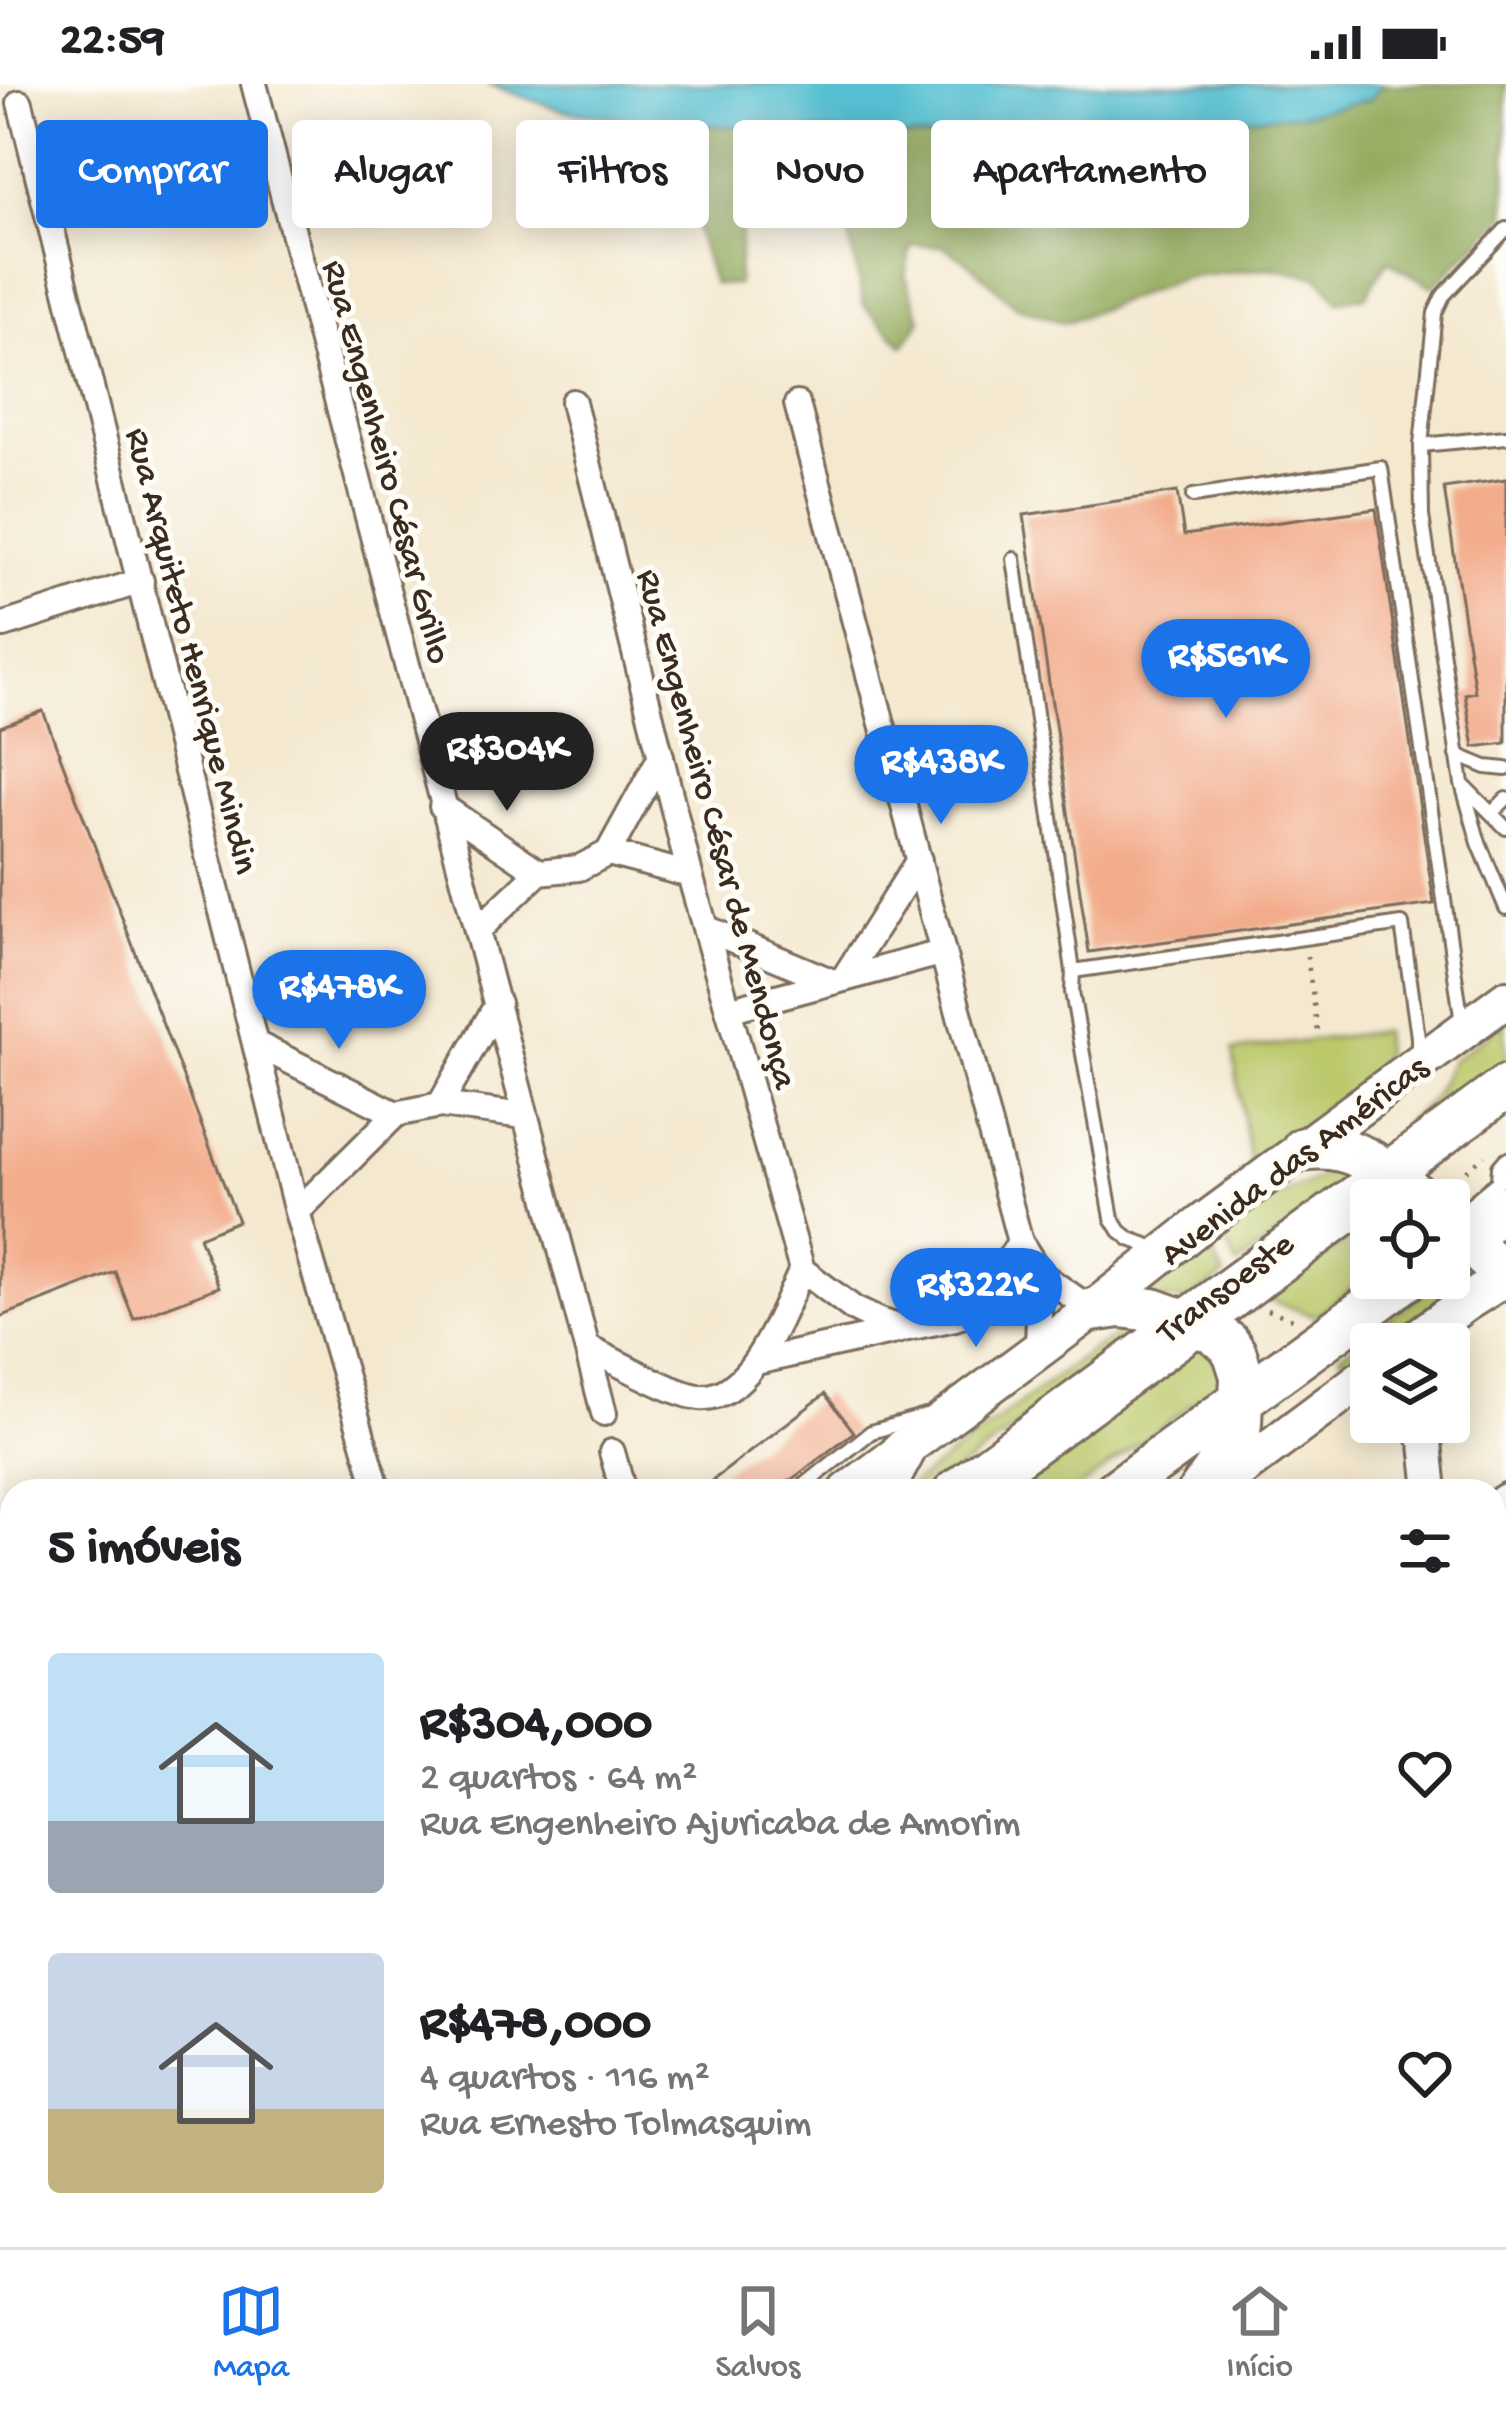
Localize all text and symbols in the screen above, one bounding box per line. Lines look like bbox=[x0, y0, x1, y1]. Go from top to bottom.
text: 22:59 bbox=[60, 16, 164, 69]
chip: Comprar bbox=[36, 120, 268, 228]
chip: Alugar bbox=[292, 120, 492, 228]
chip: Filtros bbox=[516, 120, 709, 228]
chip: Novo bbox=[733, 120, 907, 228]
chip: Apartamento bbox=[931, 120, 1249, 228]
street label: Rua Engenheiro César Grillo bbox=[309, 256, 458, 669]
street label: Rua Arquiteto Henrique Mindin bbox=[112, 424, 265, 879]
street label: Rua Engenheiro César de Mendonça bbox=[624, 565, 804, 1095]
pin: R$561K bbox=[1128, 619, 1324, 721]
text: R$561K bbox=[1168, 635, 1284, 681]
pin: R$304K bbox=[409, 712, 605, 814]
pin: R$438K bbox=[843, 725, 1039, 827]
text: R$304K bbox=[447, 728, 567, 774]
text: R$438K bbox=[881, 741, 1001, 787]
pin: R$478K bbox=[241, 950, 437, 1052]
text: R$478K bbox=[279, 966, 399, 1012]
street label: Avenida das Américas bbox=[1153, 1047, 1440, 1278]
map controls bbox=[1350, 1179, 1470, 1443]
button: locate bbox=[1350, 1179, 1470, 1299]
street label: Transoeste bbox=[1148, 1224, 1304, 1357]
pin: R$322K bbox=[878, 1248, 1074, 1350]
text: R$322K bbox=[917, 1264, 1035, 1310]
button: layers bbox=[1350, 1323, 1470, 1443]
icon: filters bbox=[1392, 1518, 1458, 1584]
text: 5 imóveis bbox=[48, 1521, 239, 1581]
text: R$304,000 bbox=[420, 1697, 652, 1757]
icon: home bbox=[144, 1701, 288, 1845]
icon: heart bbox=[1392, 1740, 1458, 1806]
text: 2 quartos · 64 m² bbox=[420, 1757, 697, 1803]
text: Rua Engenheiro Ajuricaba de Amorim bbox=[420, 1803, 1021, 1849]
text: R$478,000 bbox=[420, 1997, 651, 2057]
icon: home bbox=[144, 2001, 288, 2145]
icon: heart bbox=[1392, 2040, 1458, 2106]
text: 4 quartos · 116 m² bbox=[420, 2057, 710, 2103]
text: Rua Ernesto Tolmasquim bbox=[420, 2103, 811, 2149]
tab: Mapa bbox=[213, 2278, 289, 2388]
tab: Salvos bbox=[715, 2278, 800, 2388]
tab: Início bbox=[1227, 2278, 1293, 2388]

